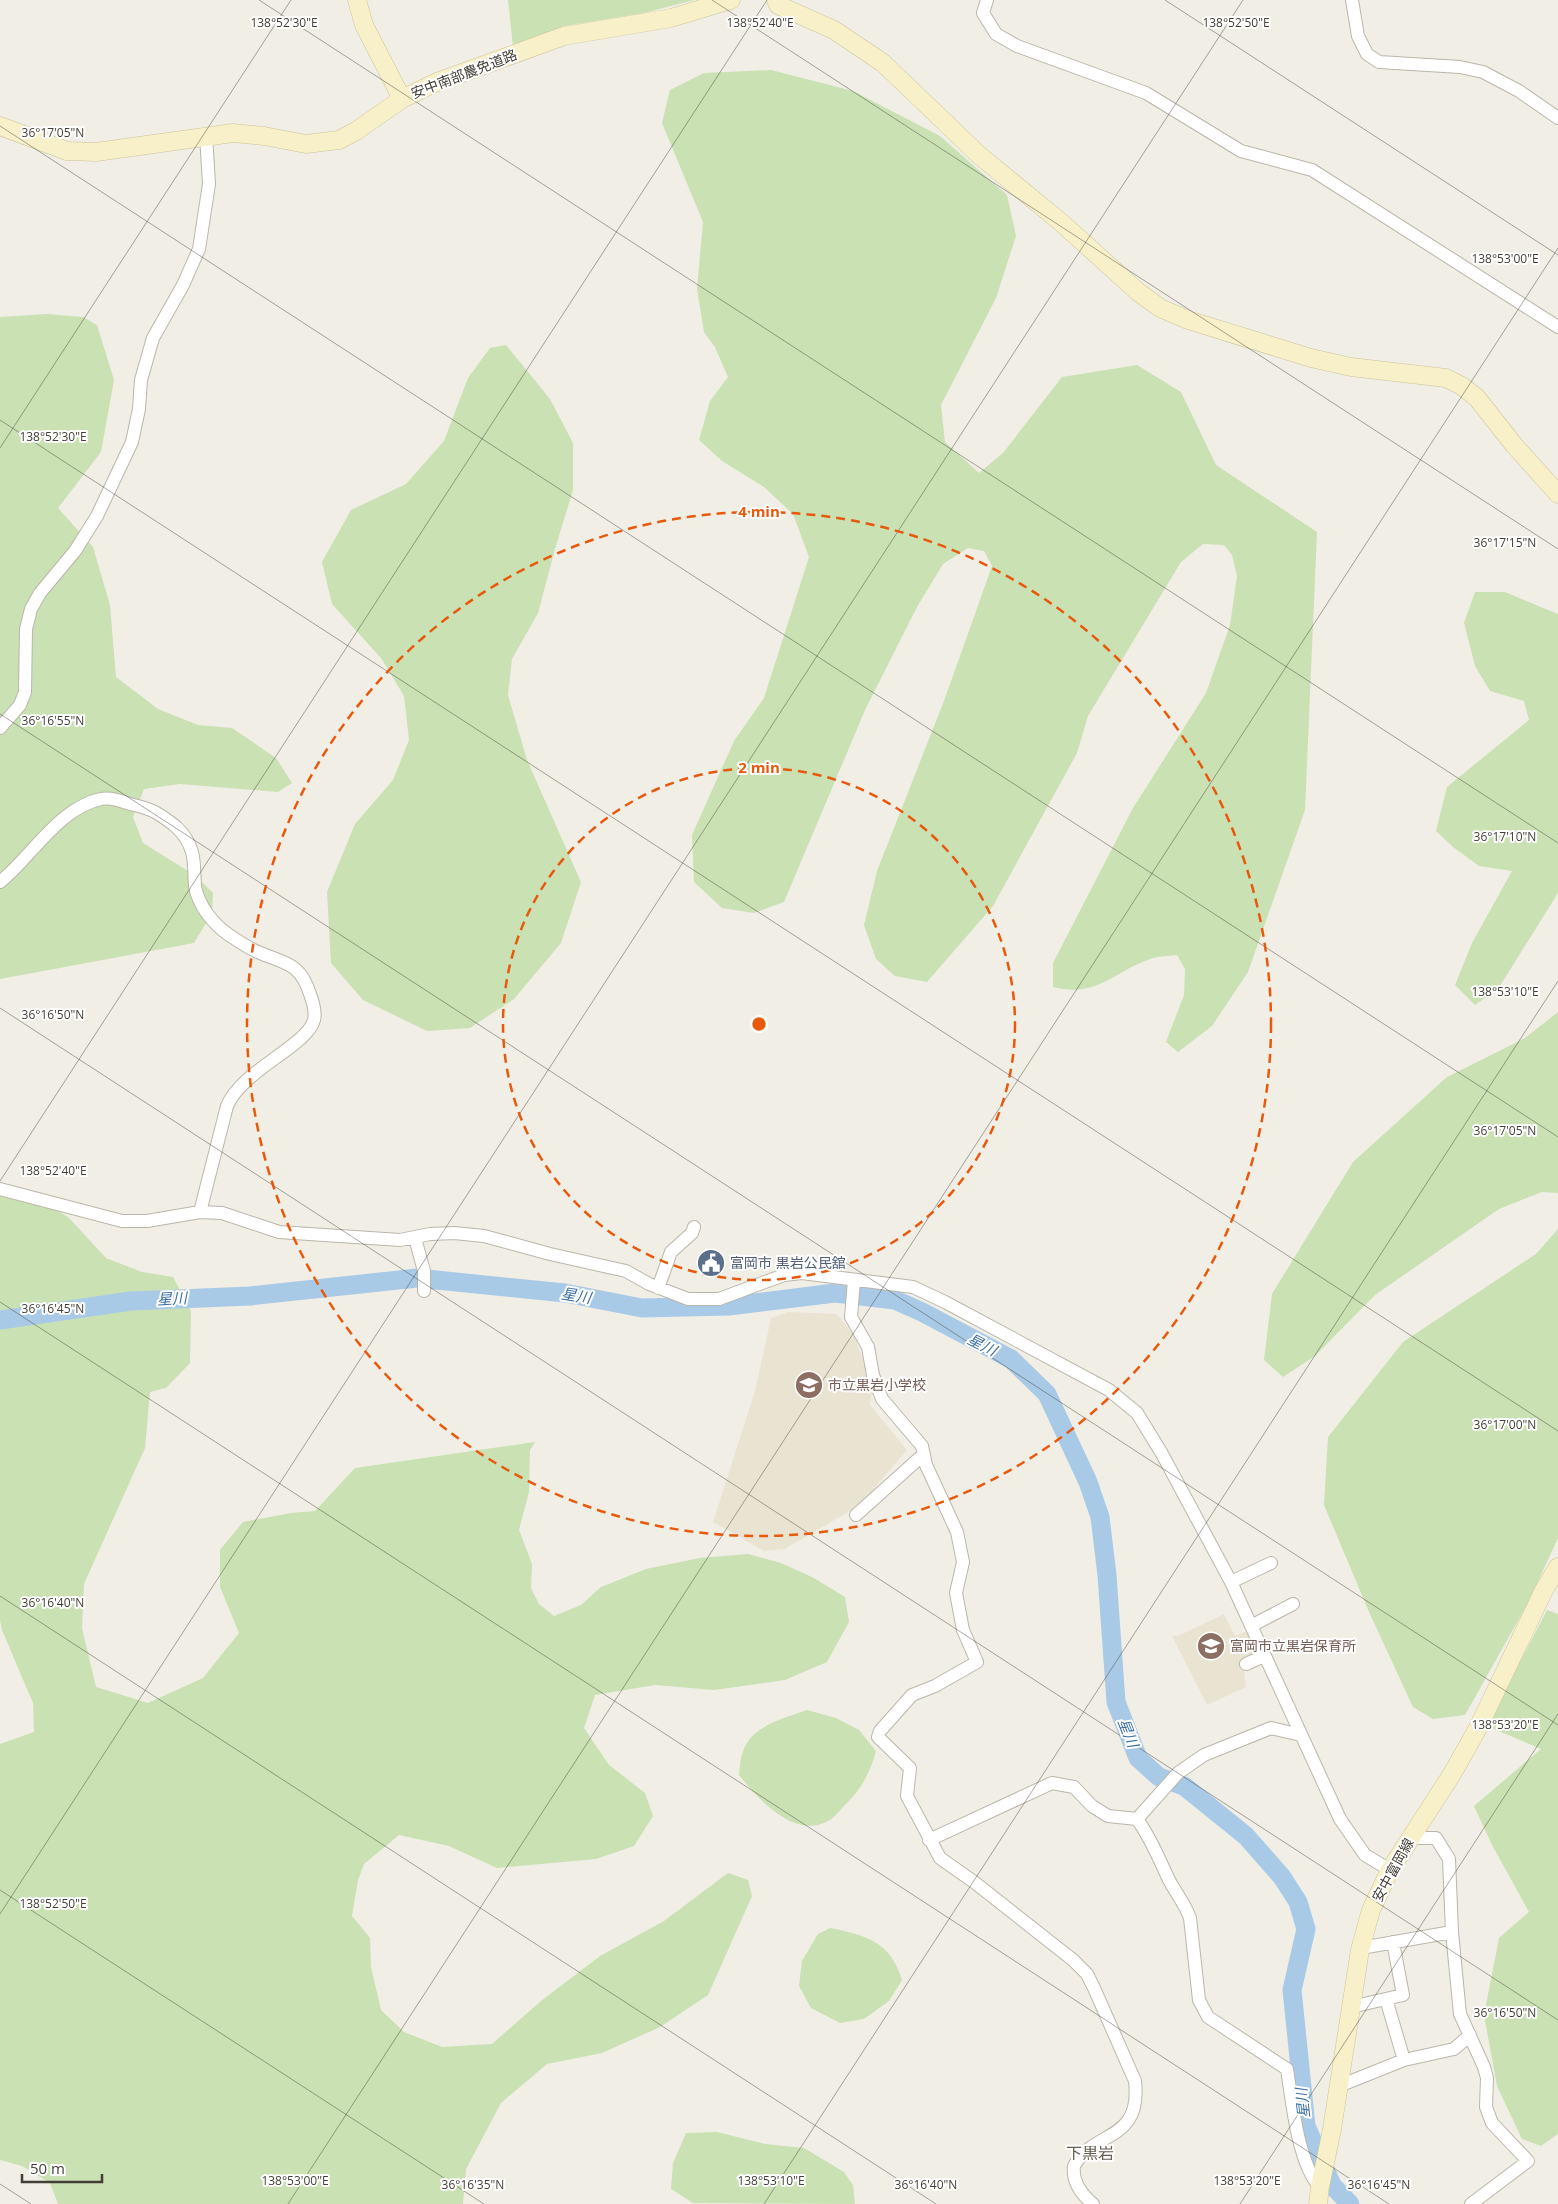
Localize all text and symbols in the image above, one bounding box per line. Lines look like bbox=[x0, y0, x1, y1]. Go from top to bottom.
text: 138°52'30"E bbox=[250, 14, 318, 31]
text: 138°52'40"E bbox=[726, 14, 794, 31]
text: 138°52'50"E bbox=[1202, 14, 1270, 31]
street label: 安中南部農免道路 bbox=[408, 45, 520, 102]
text: 36°17'05"N bbox=[22, 124, 84, 141]
text: 138°53'00"E bbox=[1471, 250, 1539, 267]
text: 138°52'30"E bbox=[19, 428, 87, 445]
text: 4 min bbox=[738, 501, 780, 521]
text: 36°17'15"N bbox=[1474, 534, 1536, 551]
text: 36°16'55"N bbox=[22, 712, 84, 729]
text: 2 min bbox=[738, 757, 780, 777]
text: 36°17'10"N bbox=[1474, 828, 1536, 845]
text: 138°53'10"E bbox=[1471, 983, 1539, 1000]
text: 36°16'50"N bbox=[22, 1006, 84, 1023]
centre of rings bbox=[750, 1015, 768, 1033]
text: 36°17'05"N bbox=[1474, 1122, 1536, 1139]
text: 138°52'40"E bbox=[19, 1162, 87, 1179]
public building icon: 富岡市 黒岩公民舘 bbox=[696, 1248, 726, 1278]
place label: 富岡市 黒岩公民舘 bbox=[730, 1253, 846, 1272]
water label: 星川 bbox=[560, 1283, 595, 1308]
water label: 星川 bbox=[156, 1287, 189, 1309]
text: 36°16'45"N bbox=[22, 1300, 84, 1317]
water label: 星川 bbox=[965, 1328, 1002, 1361]
school or university icon: 市立黒岩小学校 bbox=[794, 1370, 824, 1400]
place label: 市立黒岩小学校 bbox=[828, 1375, 926, 1394]
text: 36°17'00"N bbox=[1474, 1416, 1536, 1433]
text: 36°16'40"N bbox=[22, 1594, 84, 1611]
school or university icon: 富岡市立黒岩保育所 bbox=[1196, 1631, 1226, 1661]
place label: 富岡市立黒岩保育所 bbox=[1230, 1636, 1356, 1655]
water label: 星川 bbox=[1114, 1715, 1145, 1752]
text: 138°53'20"E bbox=[1471, 1716, 1539, 1733]
street label: 安中富岡線 bbox=[1367, 1835, 1418, 1905]
text: 138°52'50"E bbox=[19, 1895, 87, 1912]
text: 36°16'50"N bbox=[1474, 2004, 1536, 2021]
water label: 星川 bbox=[1290, 2085, 1314, 2119]
district label: 下黒岩 bbox=[1066, 2142, 1114, 2164]
scale bar bbox=[22, 2152, 102, 2184]
text: 50 m bbox=[30, 2158, 65, 2178]
text: 138°53'00"E bbox=[261, 2172, 329, 2189]
text: 138°53'10"E bbox=[737, 2172, 805, 2189]
text: 138°53'20"E bbox=[1213, 2172, 1281, 2189]
text: 36°16'35"N bbox=[442, 2176, 504, 2193]
text: 36°16'40"N bbox=[895, 2176, 957, 2193]
text: 36°16'45"N bbox=[1348, 2176, 1410, 2193]

